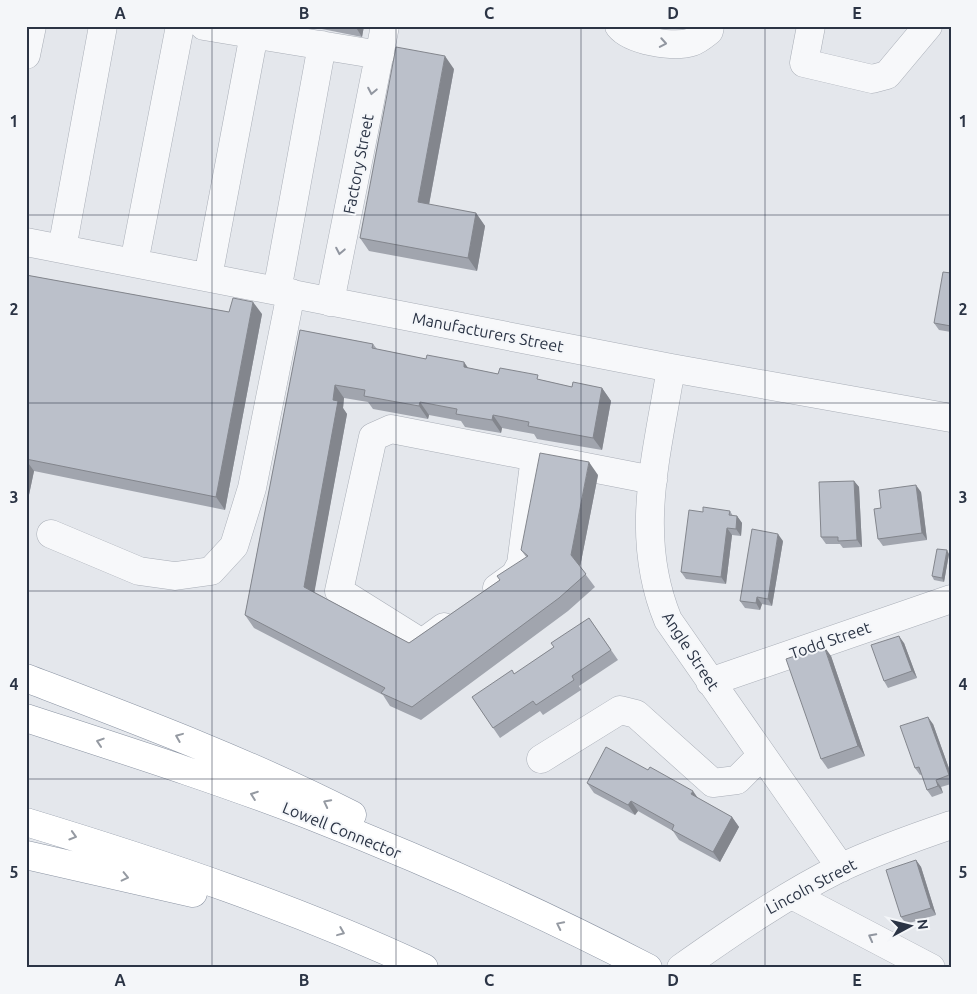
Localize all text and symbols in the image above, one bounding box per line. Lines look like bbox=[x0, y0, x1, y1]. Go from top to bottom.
text: A bbox=[114, 4, 126, 22]
text: B bbox=[299, 4, 309, 22]
text: C bbox=[484, 4, 494, 22]
text: D bbox=[667, 4, 679, 22]
text: E bbox=[852, 4, 862, 22]
one-way arrow bbox=[659, 37, 668, 47]
one-way arrow bbox=[368, 87, 378, 96]
text: 1 bbox=[9, 112, 19, 130]
street label: Factory Street bbox=[339, 112, 377, 216]
text: 1 bbox=[958, 112, 968, 130]
one-way arrow bbox=[336, 246, 346, 255]
text: 2 bbox=[9, 300, 19, 318]
text: 2 bbox=[958, 300, 968, 318]
street label: Manufacturers Street bbox=[411, 308, 566, 356]
text: 3 bbox=[9, 488, 19, 506]
text: 3 bbox=[958, 488, 968, 506]
street label: Angle Street bbox=[659, 608, 723, 694]
street label: Todd Street bbox=[787, 617, 874, 662]
text: 4 bbox=[9, 675, 19, 693]
text: 4 bbox=[958, 675, 968, 693]
one-way arrow bbox=[175, 732, 184, 743]
one-way arrow bbox=[96, 738, 104, 748]
one-way arrow bbox=[250, 791, 258, 801]
street label: Lowell Connector bbox=[280, 798, 404, 862]
one-way arrow bbox=[324, 799, 333, 809]
one-way arrow bbox=[68, 831, 76, 841]
street label: Lincoln Street bbox=[763, 854, 860, 917]
text: 5 bbox=[9, 863, 19, 881]
text: 5 bbox=[958, 863, 968, 881]
one-way arrow bbox=[120, 872, 129, 882]
north arrow bbox=[884, 902, 934, 952]
text: N bbox=[914, 918, 931, 931]
one-way arrow bbox=[557, 921, 566, 931]
one-way arrow bbox=[336, 926, 345, 936]
one-way arrow bbox=[868, 933, 877, 943]
text: A bbox=[114, 971, 126, 989]
text: B bbox=[299, 971, 309, 989]
text: C bbox=[484, 971, 494, 989]
text: D bbox=[667, 971, 679, 989]
text: E bbox=[852, 971, 862, 989]

